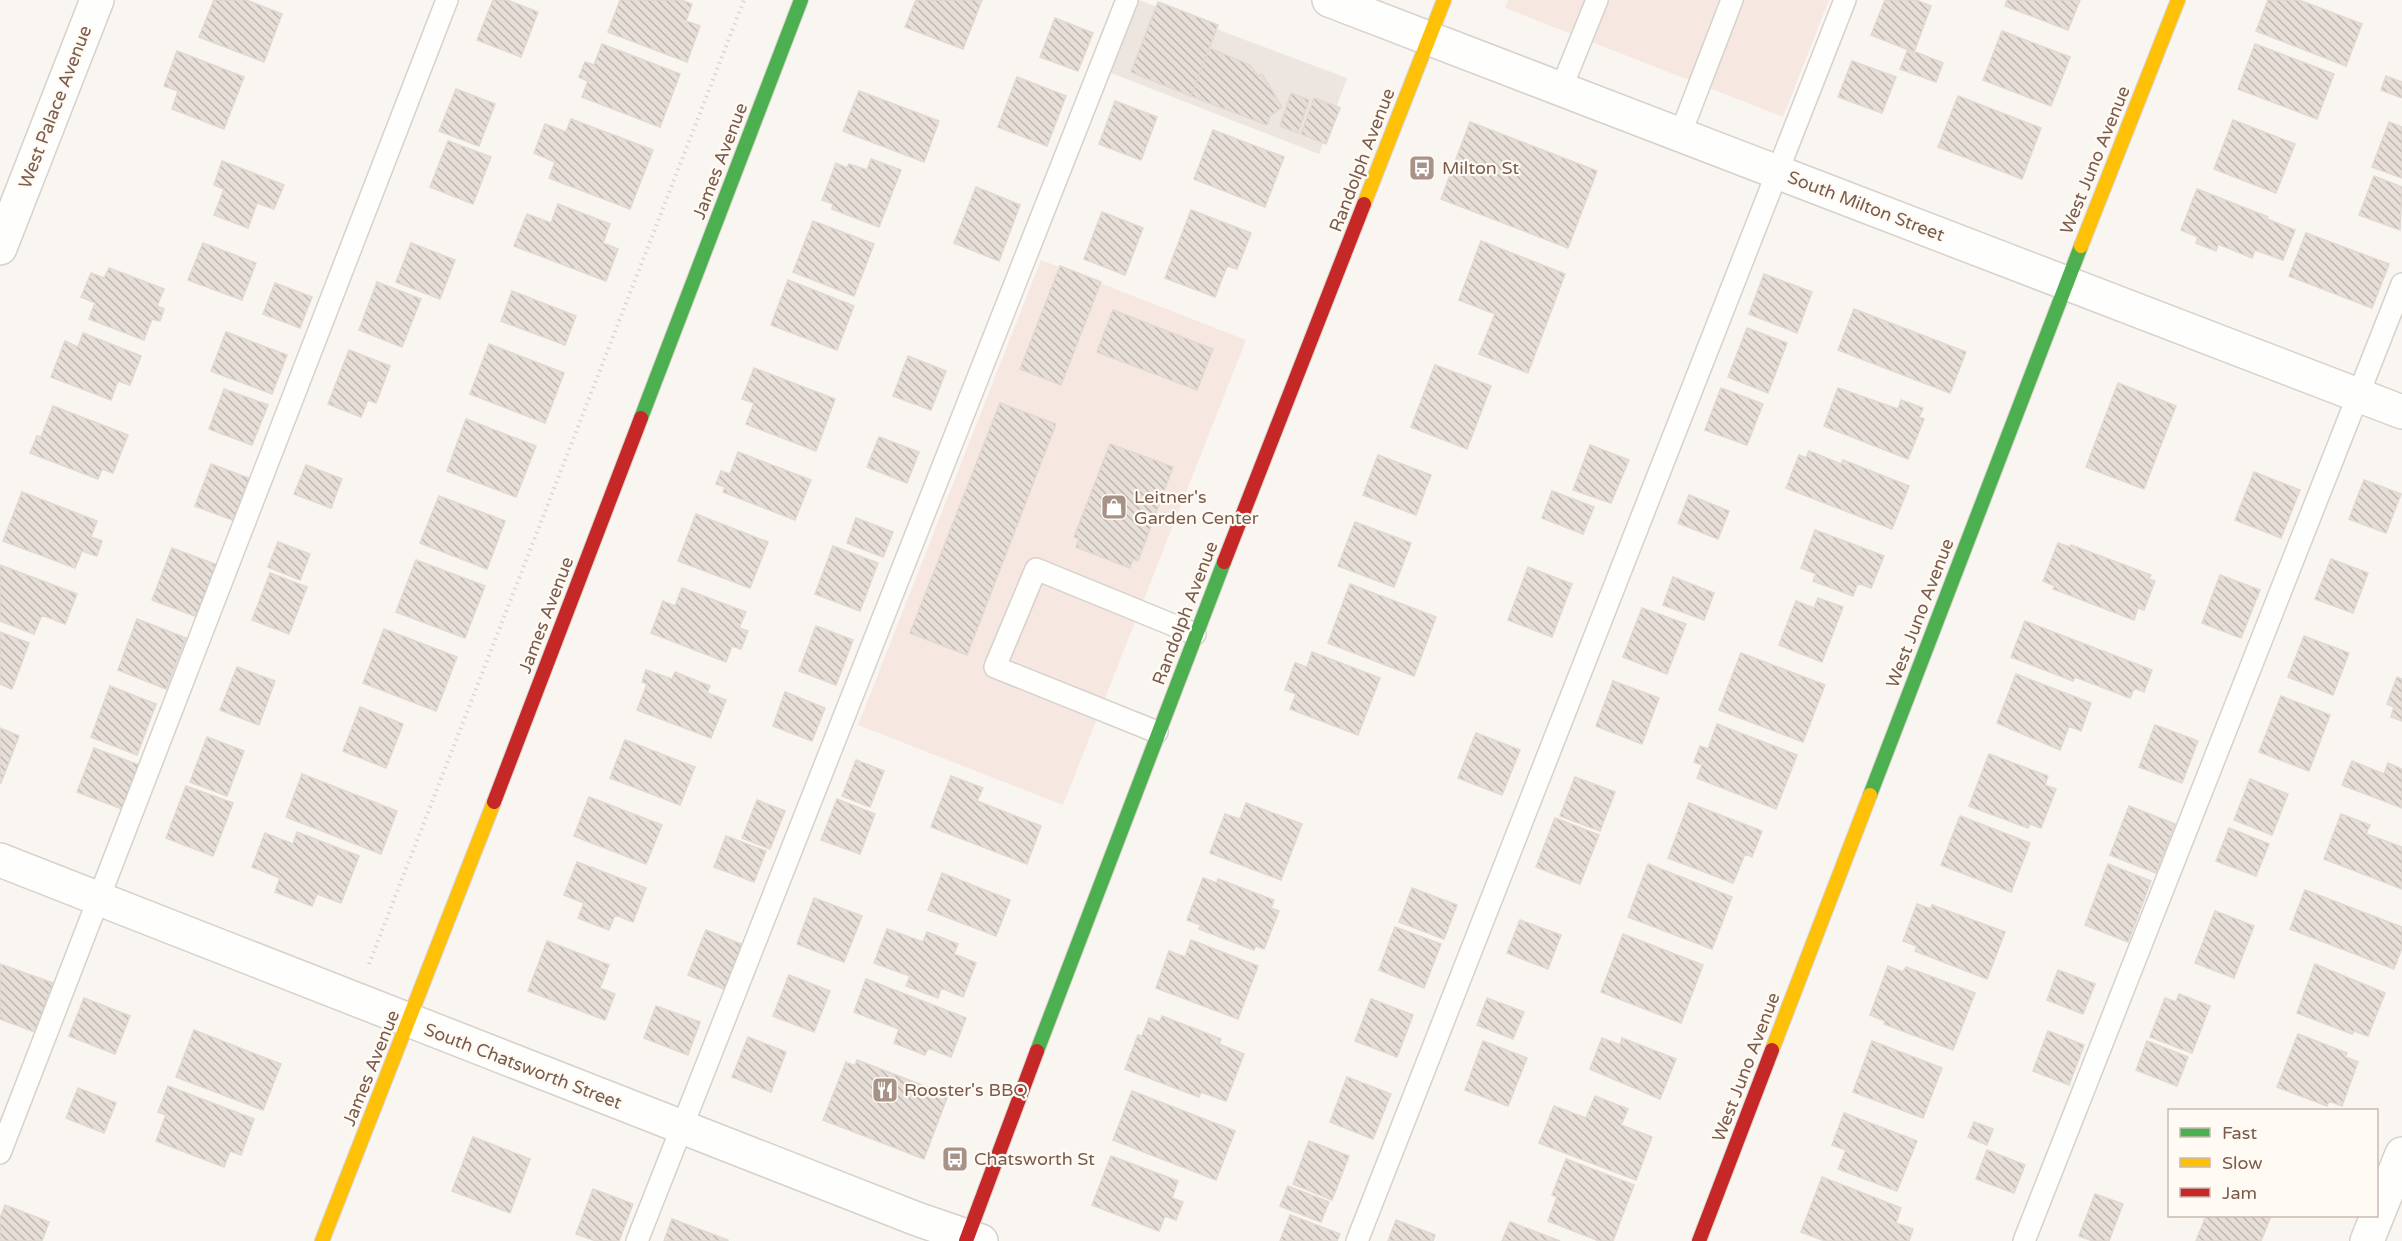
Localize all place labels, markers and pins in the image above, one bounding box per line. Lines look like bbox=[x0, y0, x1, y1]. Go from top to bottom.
bus stop icon: Milton St bbox=[1407, 153, 1437, 183]
place label: Milton St bbox=[1442, 157, 1519, 179]
place label: Leitner's Garden Center bbox=[1134, 486, 1259, 529]
shop icon: Leitner's Garden Center bbox=[1099, 492, 1129, 522]
restaurant icon: Rooster's BBQ bbox=[870, 1075, 900, 1105]
place label: Rooster's BBQ bbox=[904, 1079, 1028, 1101]
bus stop icon: Chatsworth St bbox=[940, 1144, 970, 1174]
place label: Chatsworth St bbox=[974, 1148, 1095, 1170]

